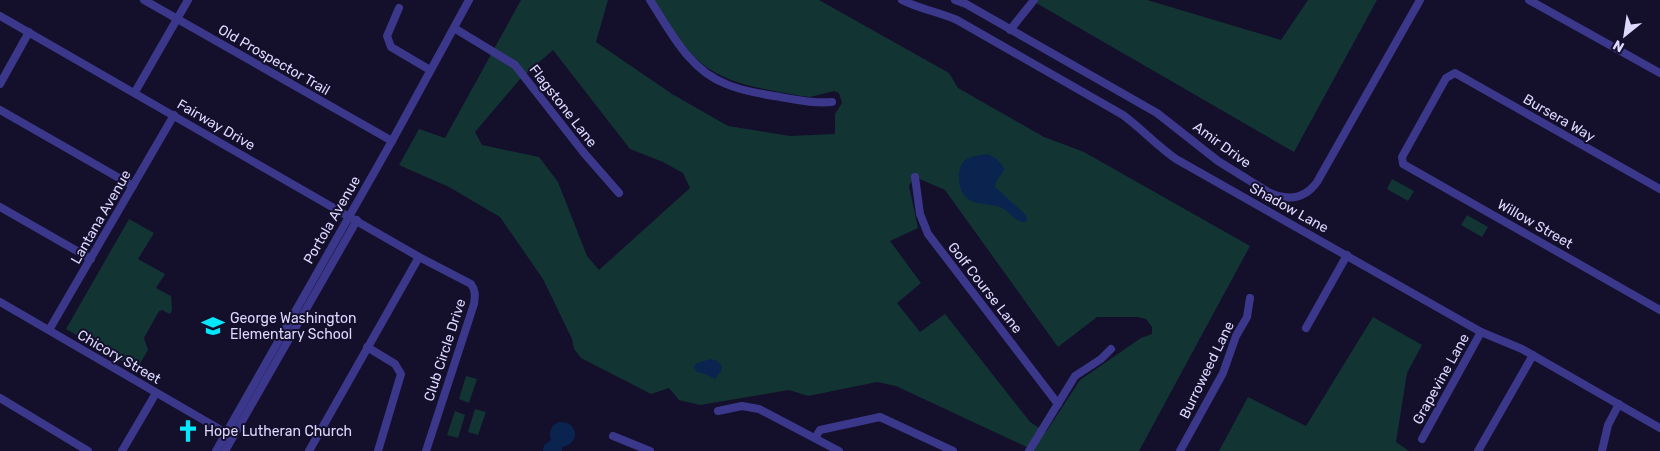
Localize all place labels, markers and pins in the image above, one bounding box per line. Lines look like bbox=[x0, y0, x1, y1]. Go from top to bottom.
place label: George Washington Elementary School bbox=[230, 310, 357, 343]
school or university icon: George Washington Elementary School bbox=[200, 313, 226, 339]
church icon: Hope Lutheran Church bbox=[175, 418, 201, 444]
place label: Hope Lutheran Church bbox=[204, 423, 352, 440]

